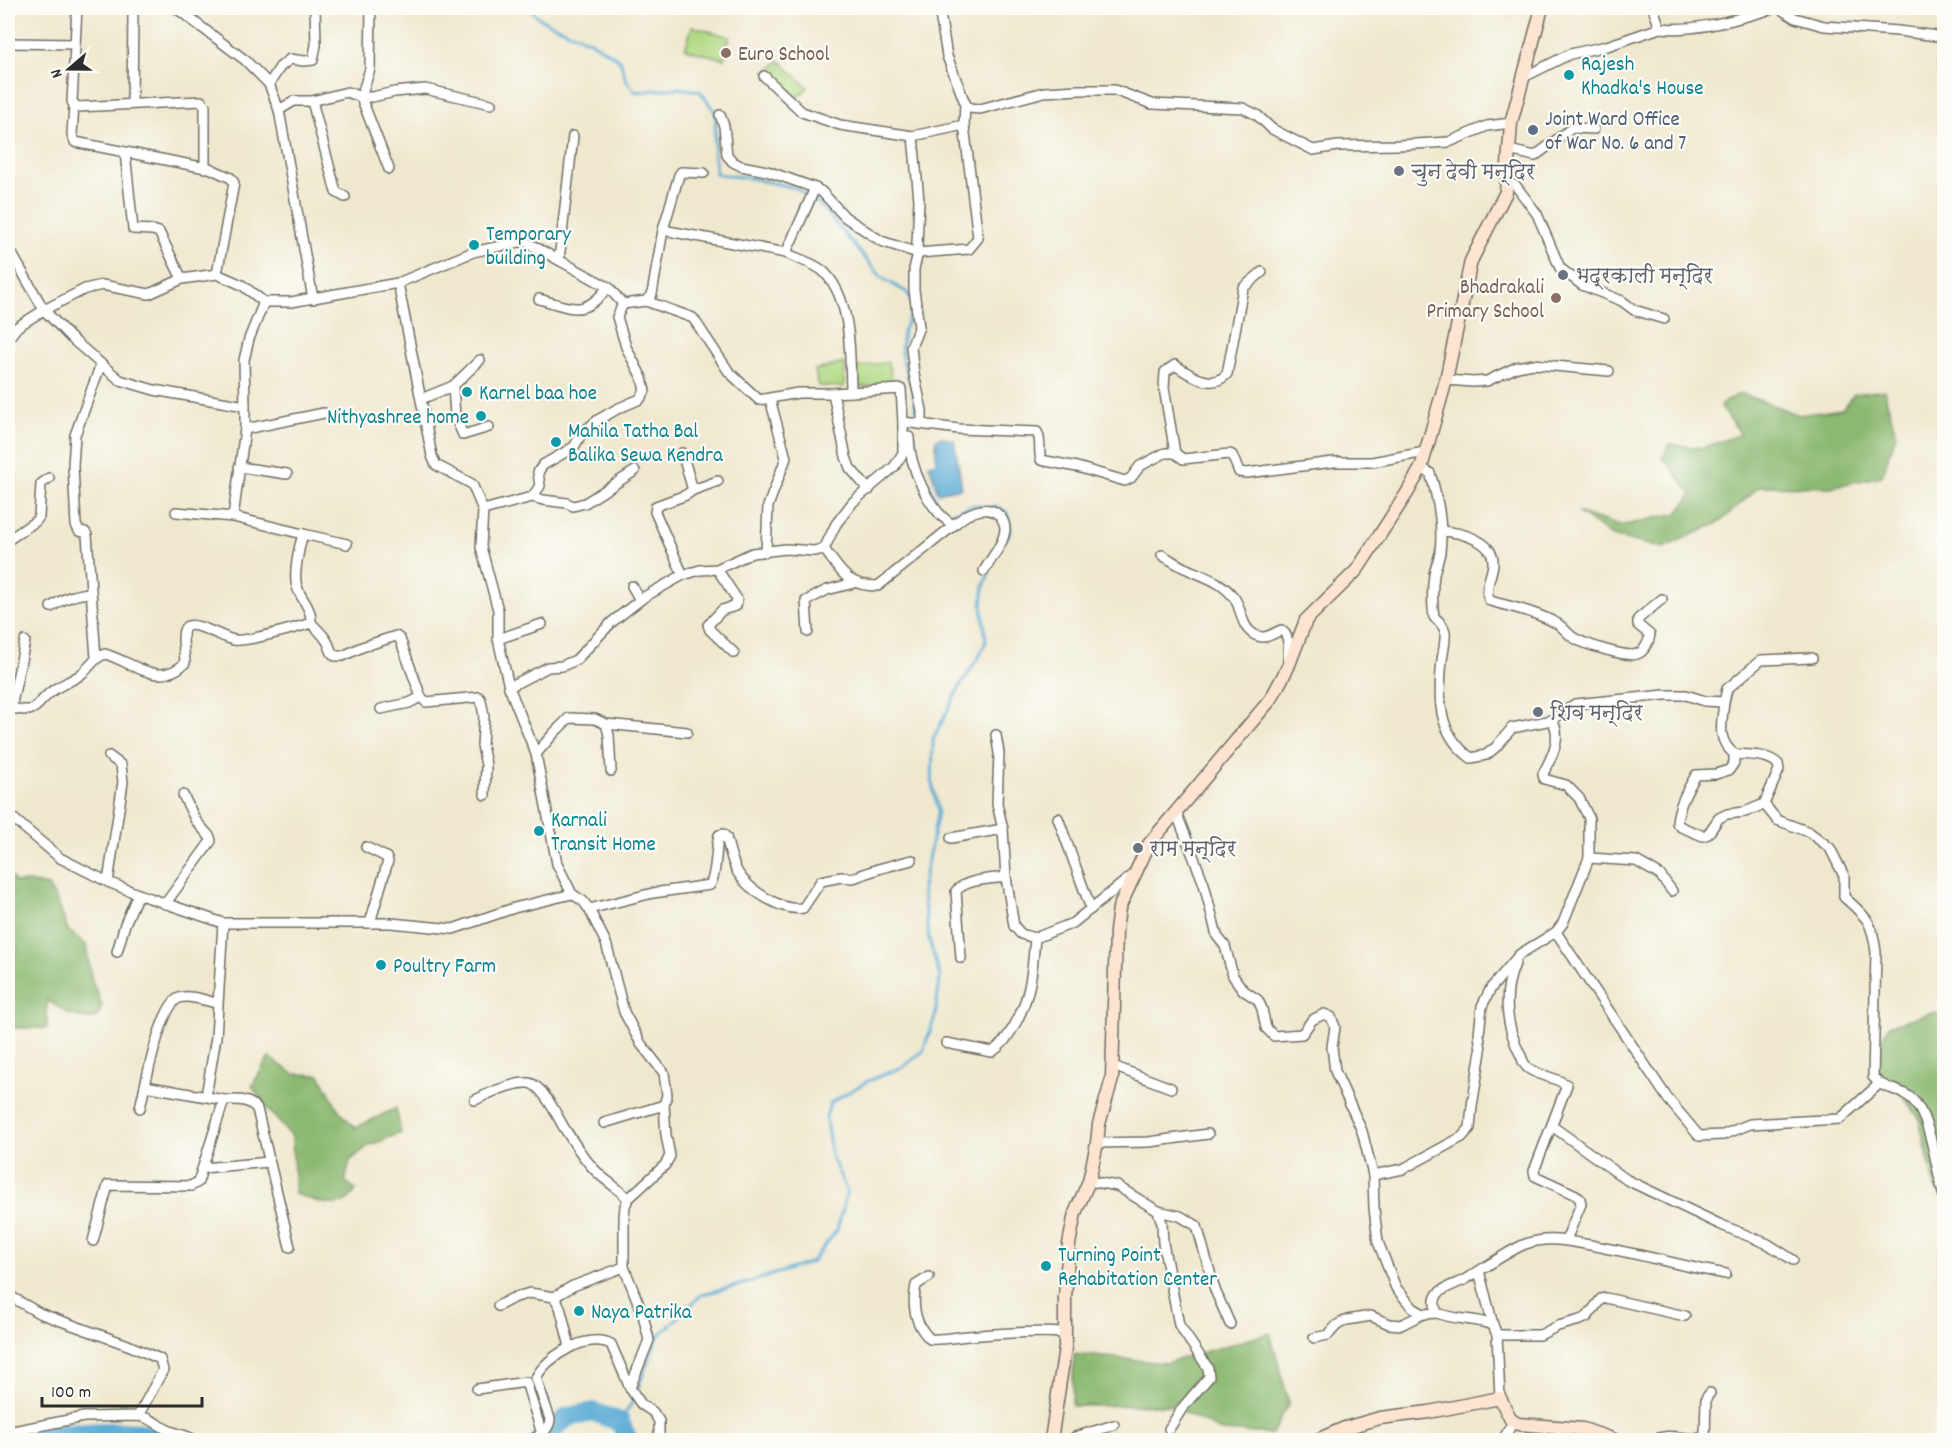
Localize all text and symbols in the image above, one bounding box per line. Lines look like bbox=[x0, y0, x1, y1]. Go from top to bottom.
north arrow bbox=[39, 39, 99, 99]
place label: Euro School bbox=[738, 41, 830, 71]
marker: Euro School bbox=[719, 46, 733, 60]
place label: Rajesh Khadka's House bbox=[1581, 51, 1704, 105]
text: N bbox=[45, 66, 69, 81]
marker: Rajesh Khadka's House bbox=[1562, 68, 1576, 82]
place label: Joint Ward Office of War No. 6 and 7 bbox=[1545, 106, 1686, 160]
marker: Joint Ward Office of War No. 6 and 7 bbox=[1526, 123, 1540, 137]
place label: चुन देवी मन्दिर bbox=[1411, 158, 1536, 189]
marker: चुन देवी मन्दिर bbox=[1392, 164, 1406, 178]
place label: Temporary building bbox=[486, 221, 572, 275]
marker: Temporary building bbox=[467, 238, 481, 252]
place label: भद्रकाली मन्दिर bbox=[1575, 263, 1714, 293]
marker: भद्रकाली मन्दिर bbox=[1556, 268, 1570, 282]
place label: Bhadrakali Primary School bbox=[1426, 274, 1544, 328]
marker: Bhadrakali Primary School bbox=[1549, 291, 1563, 305]
place label: Karnel baa hoe bbox=[479, 380, 597, 410]
marker: Karnel baa hoe bbox=[460, 385, 474, 399]
place label: Nithyashree home bbox=[327, 404, 469, 434]
marker: Nithyashree home bbox=[474, 409, 488, 423]
place label: Mahila Tatha Bal Balika Sewa Kendra bbox=[568, 418, 724, 472]
marker: Mahila Tatha Bal Balika Sewa Kendra bbox=[549, 435, 563, 449]
place label: शिव मन्दिर bbox=[1550, 700, 1644, 730]
marker: शिव मन्दिर bbox=[1531, 705, 1545, 719]
place label: Karnali Transit Home bbox=[551, 807, 656, 861]
marker: Karnali Transit Home bbox=[532, 824, 546, 838]
place label: राम मन्दिर bbox=[1149, 836, 1237, 866]
marker: राम मन्दिर bbox=[1131, 841, 1145, 855]
place label: Poultry Farm bbox=[393, 953, 496, 983]
marker: Poultry Farm bbox=[374, 958, 388, 972]
place label: Turning Point Rehabitation Center bbox=[1058, 1242, 1217, 1296]
marker: Turning Point Rehabitation Center bbox=[1039, 1259, 1053, 1273]
place label: Naya Patrika bbox=[591, 1299, 693, 1329]
marker: Naya Patrika bbox=[572, 1304, 586, 1318]
scale bar bbox=[42, 1370, 202, 1408]
text: 100 m bbox=[51, 1381, 91, 1406]

